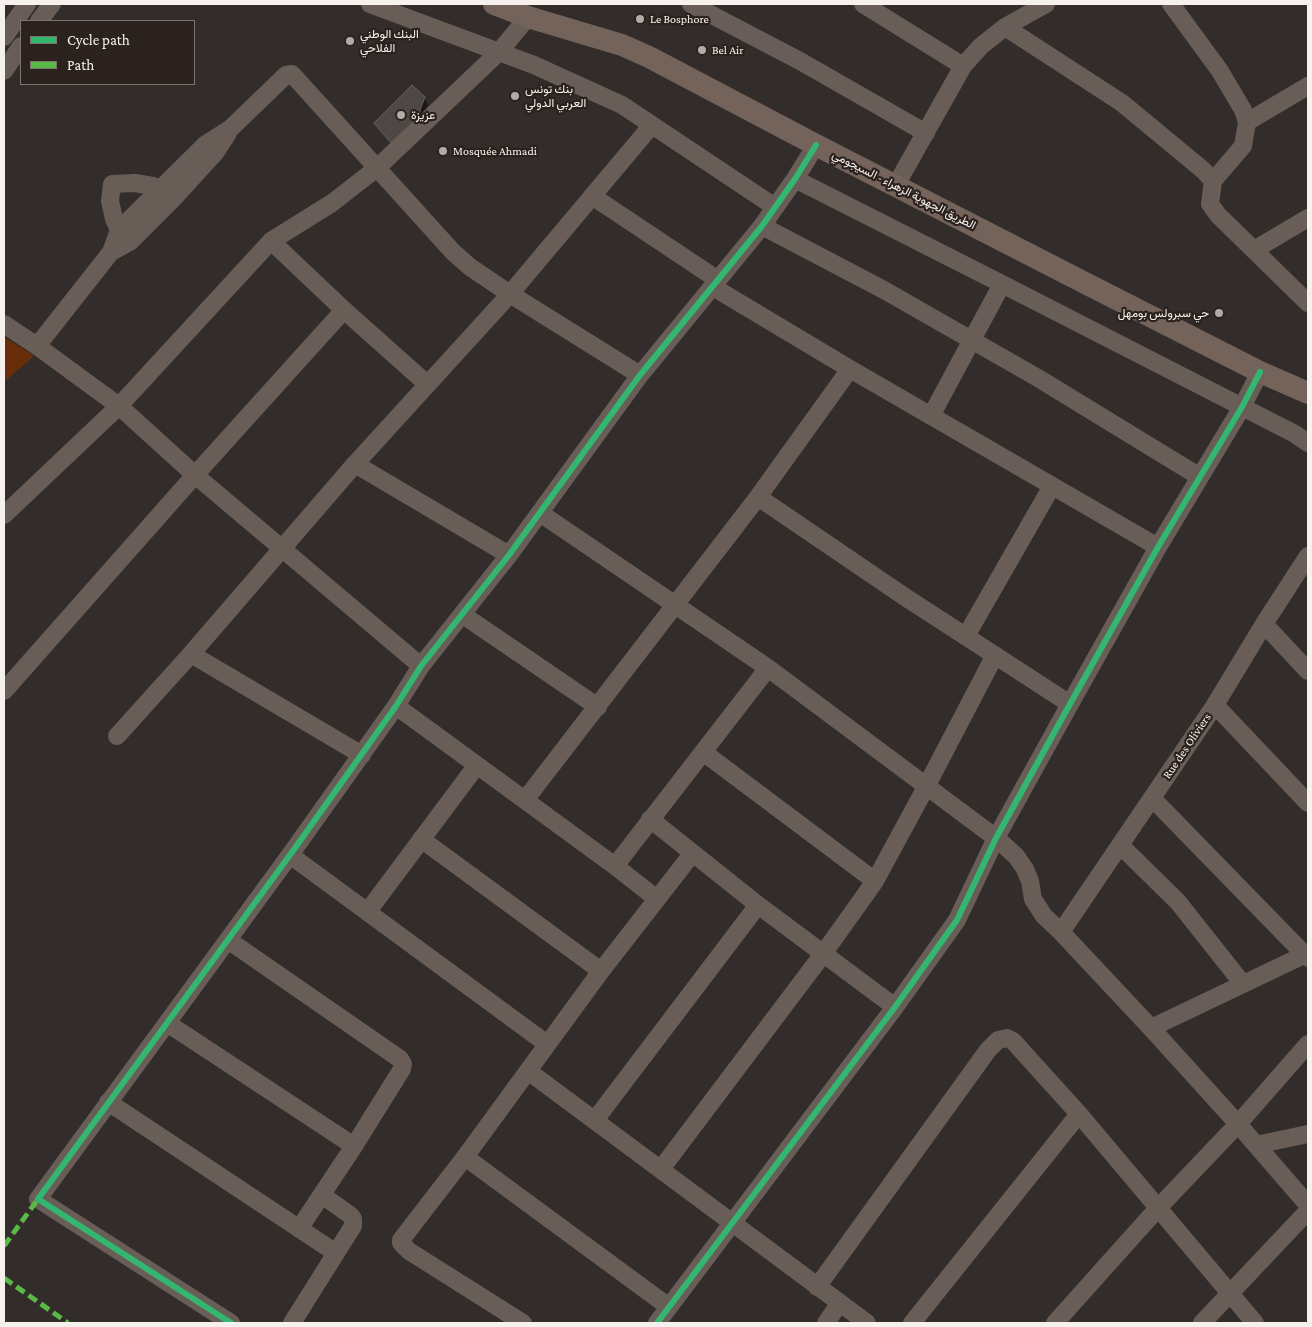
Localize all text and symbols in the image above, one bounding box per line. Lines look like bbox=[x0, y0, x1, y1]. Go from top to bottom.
place label: Le Bosphore bbox=[650, 12, 709, 26]
marker: Le Bosphore bbox=[634, 13, 646, 25]
legend bbox=[20, 20, 195, 85]
place label: البنك الوطني الفلاحي bbox=[360, 27, 419, 55]
text: Cycle path bbox=[67, 32, 130, 48]
marker: البنك الوطني الفلاحي bbox=[344, 35, 356, 47]
place label: Bel Air bbox=[712, 43, 743, 57]
marker: Bel Air bbox=[696, 44, 708, 56]
text: Path bbox=[67, 57, 94, 73]
place label: بنك تونس العربي الدولي bbox=[525, 82, 586, 110]
marker: بنك تونس العربي الدولي bbox=[509, 90, 521, 102]
place label: عزيزة bbox=[411, 108, 435, 122]
marker: عزيزة bbox=[395, 109, 407, 121]
place label: Mosquée Ahmadi bbox=[453, 144, 537, 158]
marker: Mosquée Ahmadi bbox=[437, 145, 449, 157]
street label: الطريق الجهوية الزهراء - السيجومي bbox=[830, 147, 978, 233]
place label: حي سبرولس بومهل bbox=[1118, 306, 1209, 320]
marker: حي سبرولس بومهل bbox=[1213, 307, 1225, 319]
street label: Rue des Oliviers bbox=[1160, 710, 1214, 782]

